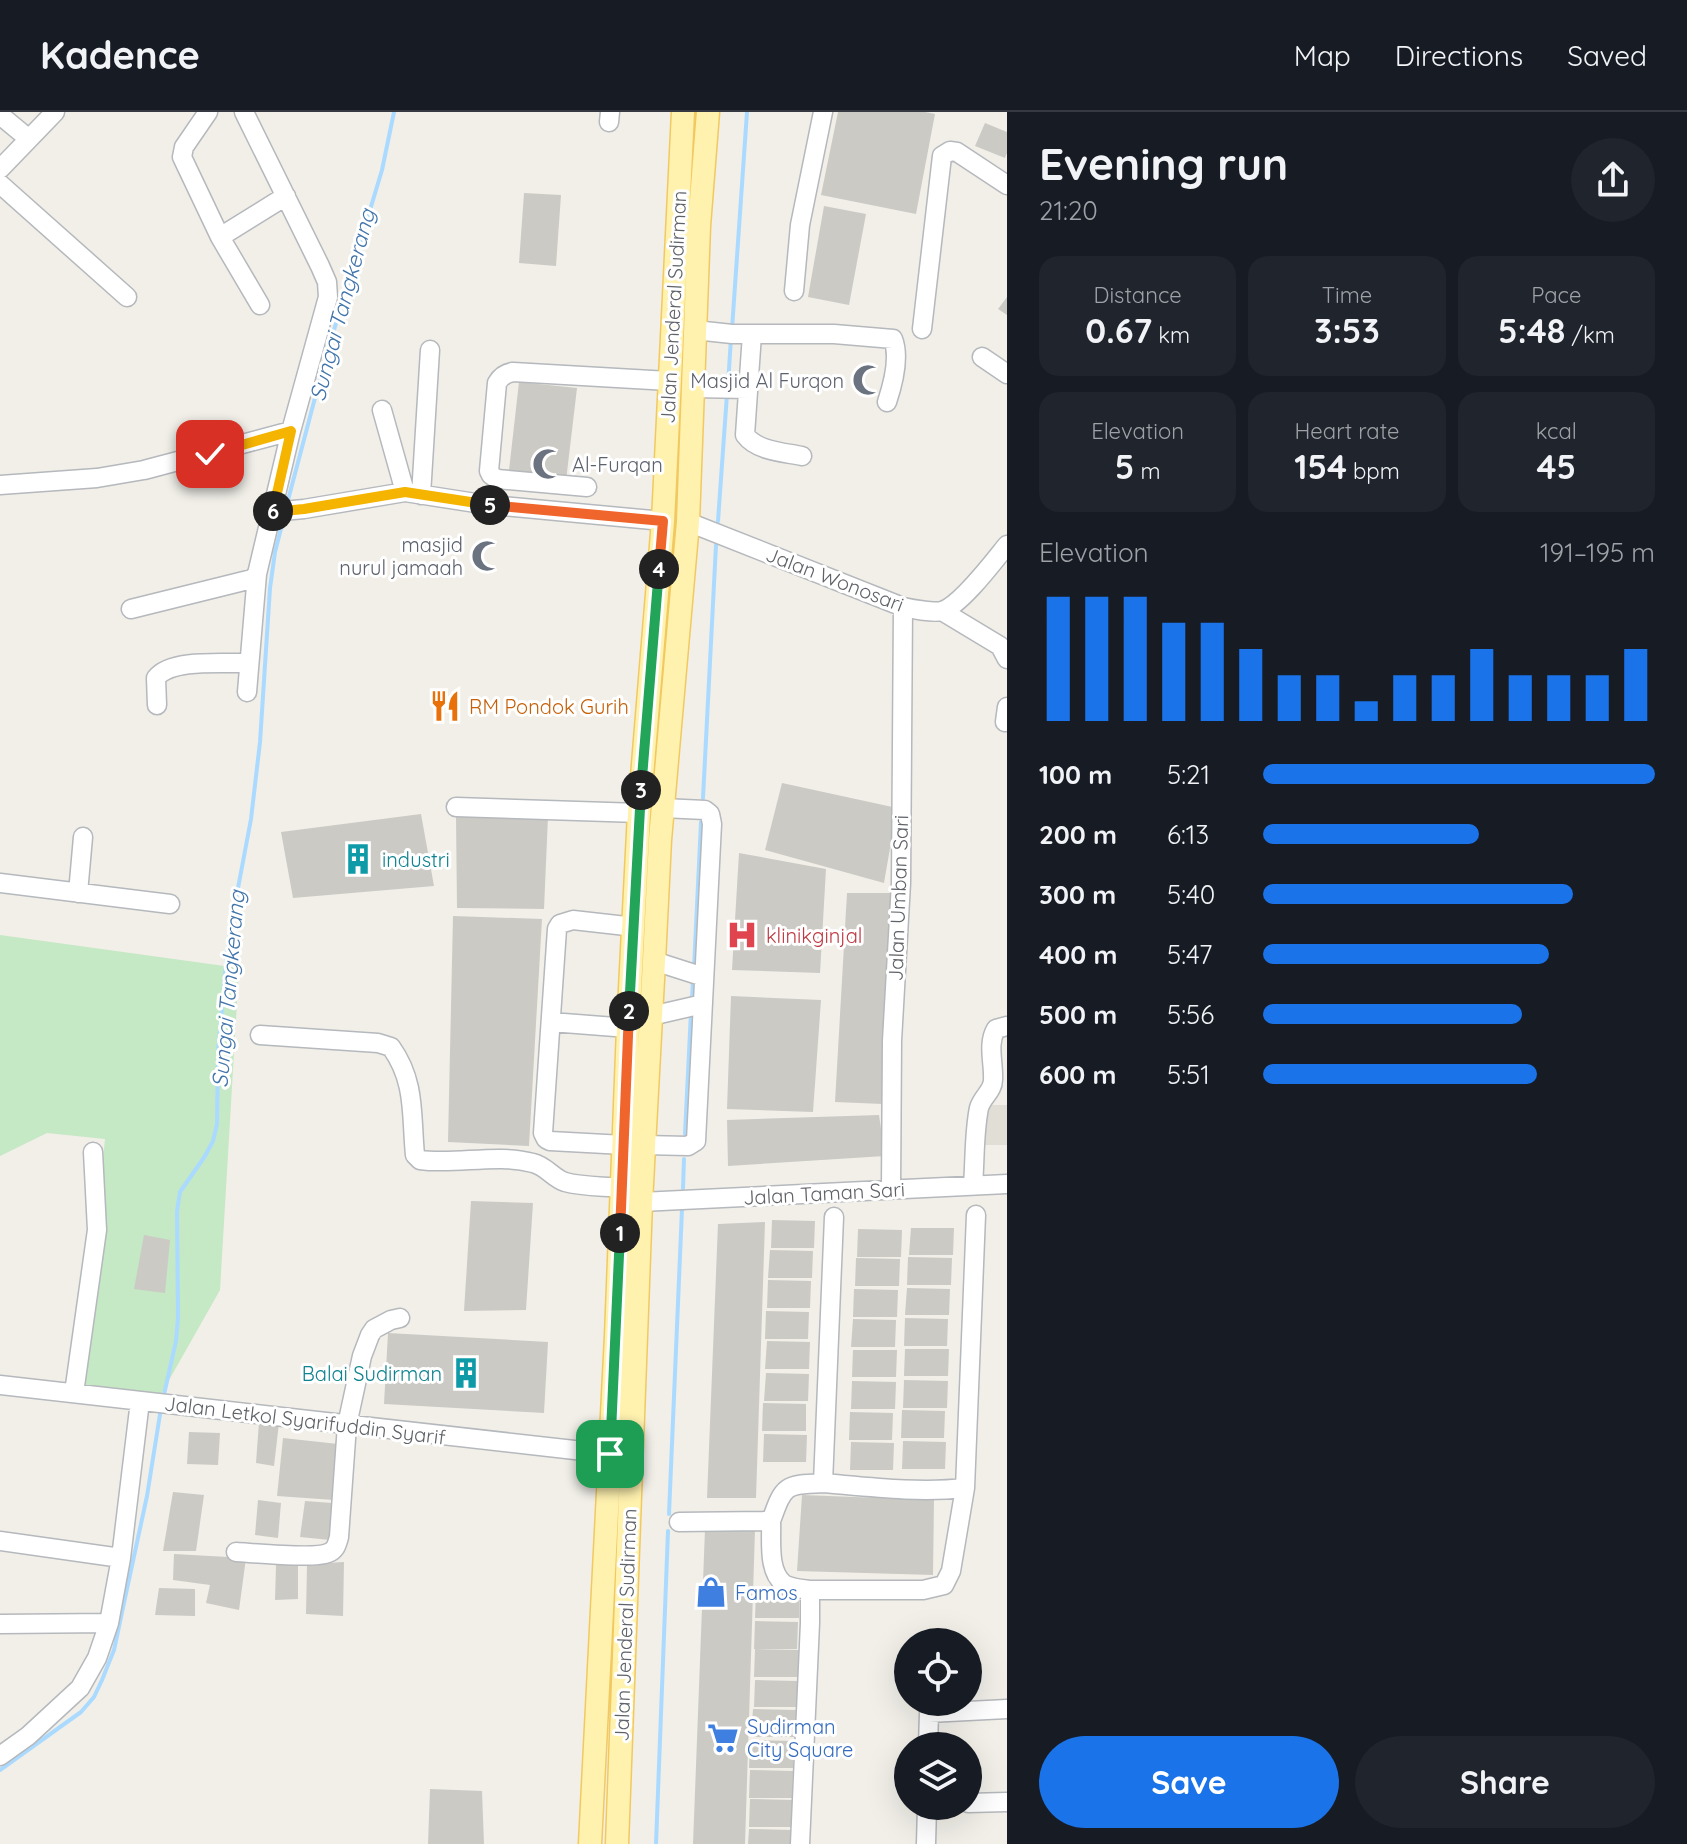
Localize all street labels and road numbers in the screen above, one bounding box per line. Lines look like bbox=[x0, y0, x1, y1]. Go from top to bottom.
street label: Jalan Jenderal Sudirman bbox=[654, 190, 692, 424]
street label: Jalan Wonosari bbox=[763, 541, 907, 617]
street label: Jalan Umban Sari bbox=[883, 814, 913, 982]
street label: Jalan Taman Sari bbox=[742, 1176, 906, 1210]
street label: Jalan Letkol Syarifuddin Syarif bbox=[163, 1390, 447, 1450]
street label: Jalan Jenderal Sudirman bbox=[608, 1508, 642, 1742]

